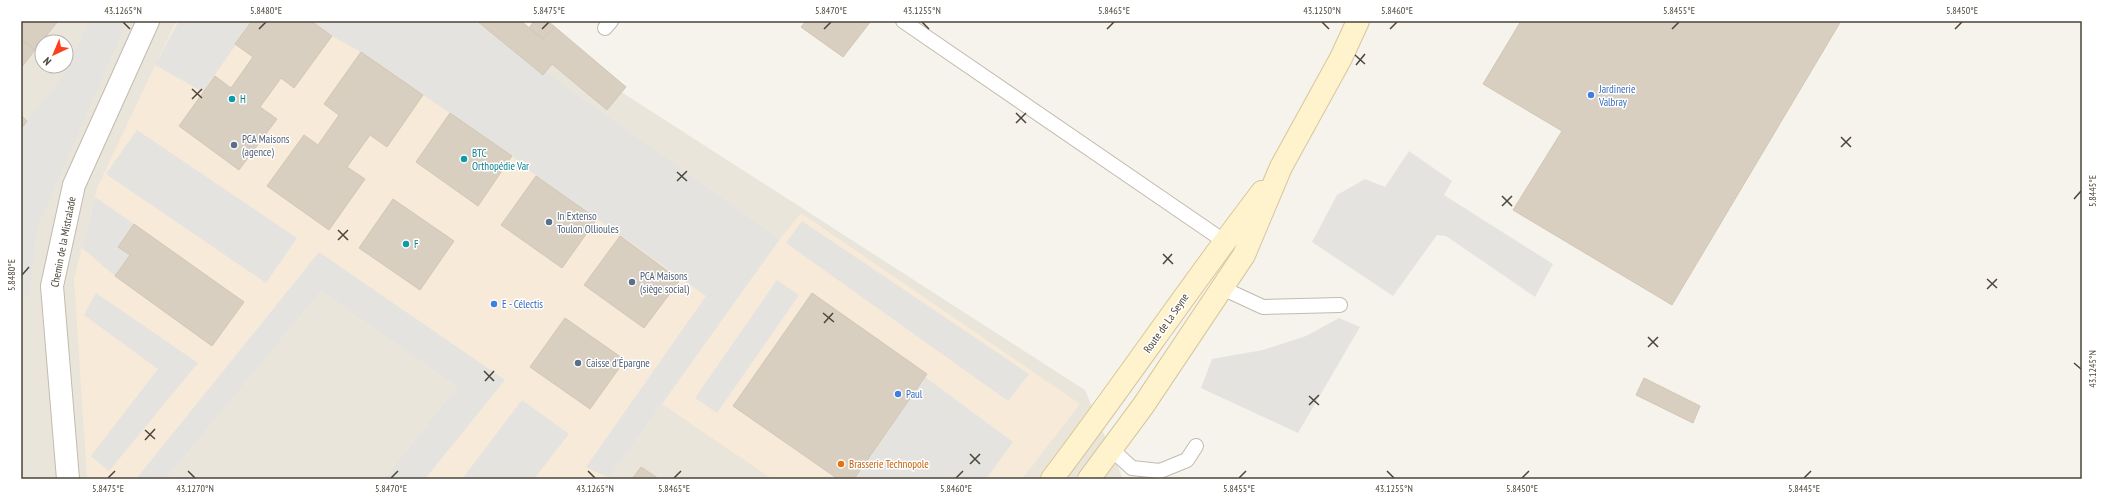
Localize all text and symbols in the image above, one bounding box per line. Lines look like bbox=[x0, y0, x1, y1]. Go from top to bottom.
text: 43.1265°N bbox=[104, 4, 142, 17]
text: 5.8480°E bbox=[250, 4, 282, 17]
text: 5.8475°E bbox=[533, 4, 565, 17]
text: 5.8470°E bbox=[815, 4, 847, 17]
text: 43.1255°N bbox=[903, 4, 941, 17]
text: 5.8465°E bbox=[1098, 4, 1130, 17]
text: 43.1250°N bbox=[1303, 4, 1341, 17]
text: 5.8460°E bbox=[1381, 4, 1413, 17]
text: 5.8455°E bbox=[1663, 4, 1695, 17]
text: 5.8450°E bbox=[1946, 4, 1978, 17]
north arrow bbox=[34, 34, 74, 74]
text: N bbox=[40, 54, 54, 68]
place label: Jardinerie Valbray bbox=[1598, 82, 1636, 109]
marker: Jardinerie Valbray bbox=[1586, 90, 1596, 100]
place label: H bbox=[240, 92, 246, 106]
marker: H bbox=[227, 94, 237, 104]
place label: PCA Maisons (agence) bbox=[242, 132, 290, 159]
marker: PCA Maisons (agence) bbox=[229, 140, 239, 150]
place label: BTC Orthopédie Var bbox=[472, 146, 529, 173]
marker: BTC Orthopédie Var bbox=[459, 154, 469, 164]
text: 5.8445°E bbox=[2086, 175, 2099, 207]
street label: Chemin de la Mistralade bbox=[47, 195, 79, 288]
place label: In Extenso Toulon Ollioules bbox=[557, 209, 619, 236]
marker: In Extenso Toulon Ollioules bbox=[544, 217, 554, 227]
place label: F bbox=[414, 237, 419, 251]
marker: F bbox=[401, 239, 411, 249]
text: 5.8480°E bbox=[5, 259, 18, 291]
place label: PCA Maisons (siège social) bbox=[640, 269, 689, 296]
marker: PCA Maisons (siège social) bbox=[627, 277, 637, 287]
street label: Route de La Seyne bbox=[1140, 290, 1192, 355]
place label: E - Célectis bbox=[502, 297, 543, 311]
marker: E - Célectis bbox=[489, 299, 499, 309]
text: 43.1245°N bbox=[2086, 350, 2099, 388]
place label: Caisse d'Épargne bbox=[586, 356, 650, 370]
marker: Caisse d'Épargne bbox=[573, 358, 583, 368]
place label: Paul bbox=[906, 387, 923, 401]
marker: Paul bbox=[893, 389, 903, 399]
place label: Brasserie Technopole bbox=[849, 457, 929, 471]
marker: Brasserie Technopole bbox=[836, 459, 846, 469]
text: 5.8475°E bbox=[92, 482, 124, 495]
text: 43.1270°N bbox=[176, 482, 214, 495]
text: 5.8470°E bbox=[375, 482, 407, 495]
text: 43.1265°N bbox=[576, 482, 614, 495]
text: 5.8465°E bbox=[658, 482, 690, 495]
text: 5.8460°E bbox=[940, 482, 972, 495]
text: 5.8455°E bbox=[1223, 482, 1255, 495]
text: 43.1255°N bbox=[1375, 482, 1413, 495]
text: 5.8450°E bbox=[1506, 482, 1538, 495]
text: 5.8445°E bbox=[1788, 482, 1820, 495]

